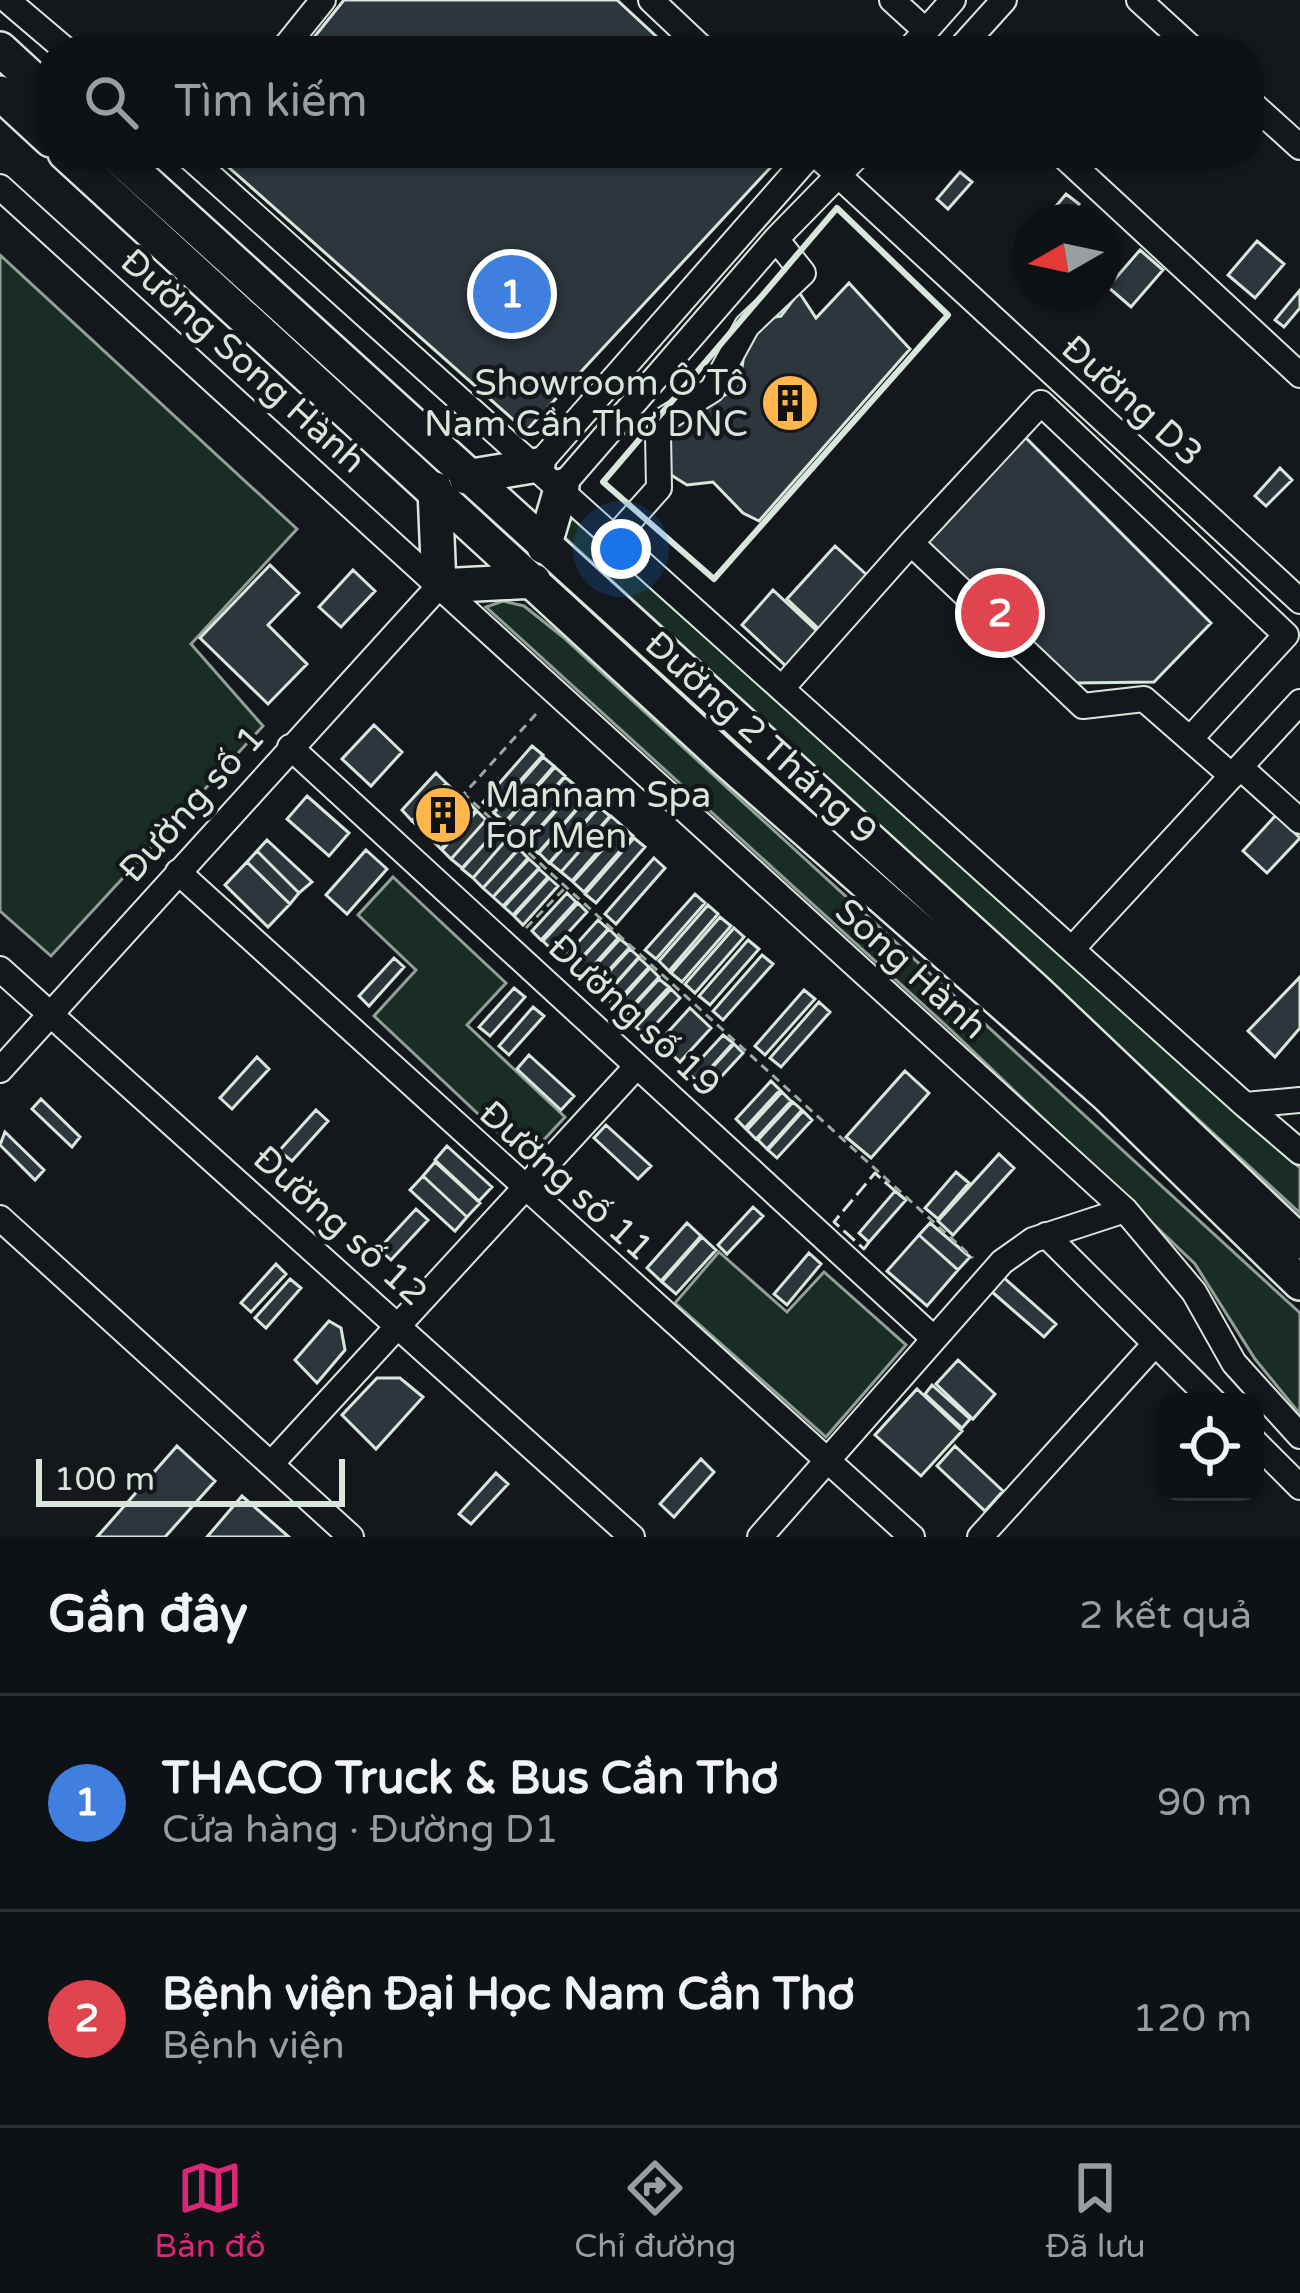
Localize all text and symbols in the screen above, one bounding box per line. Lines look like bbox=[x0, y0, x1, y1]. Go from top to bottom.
search box bbox=[36, 36, 1264, 168]
icon: search bbox=[78, 69, 144, 135]
text: Tìm kiếm bbox=[174, 75, 368, 129]
north arrow bbox=[1012, 204, 1120, 312]
street label: Đường Song Hành bbox=[112, 240, 374, 482]
pin: 1 bbox=[473, 249, 551, 339]
street label: Đường D3 bbox=[1053, 327, 1211, 476]
place label: Showroom Ô Tô Nam Cần Thơ DNC bbox=[424, 362, 748, 446]
building icon: Showroom Ô Tô Nam Cần Thơ DNC bbox=[759, 372, 821, 434]
your location bbox=[591, 519, 651, 579]
pin: 2 bbox=[961, 568, 1039, 658]
street label: Đường 2 Tháng 9 bbox=[636, 623, 886, 854]
street label: Đường số 1 bbox=[110, 717, 274, 891]
place label: Mannam Spa For Men bbox=[485, 774, 711, 858]
building icon: Mannam Spa For Men bbox=[412, 784, 474, 846]
street label: Song Hành bbox=[826, 890, 996, 1048]
street label: Đường số 19 bbox=[539, 926, 729, 1106]
street label: Đường số 11 bbox=[470, 1092, 662, 1270]
street label: Đường số 12 bbox=[244, 1137, 436, 1315]
map controls bbox=[1156, 1393, 1264, 1501]
button: locate bbox=[1156, 1393, 1264, 1501]
scale bar bbox=[36, 1453, 345, 1506]
text: 100 m bbox=[54, 1460, 155, 1499]
text: Gần đây bbox=[48, 1584, 248, 1646]
text: 2 kết quả bbox=[1079, 1592, 1252, 1639]
text: THACO Truck & Bus Cần Thơ bbox=[162, 1752, 778, 1806]
text: 1 bbox=[75, 1779, 99, 1826]
text: 90 m bbox=[1157, 1779, 1252, 1826]
text: Cửa hàng · Đường D1 bbox=[162, 1806, 559, 1853]
text: Bệnh viện Đại Học Nam Cần Thơ bbox=[162, 1968, 855, 2022]
text: 2 bbox=[75, 1995, 99, 2042]
text: 120 m bbox=[1133, 1995, 1252, 2042]
text: Bệnh viện bbox=[162, 2022, 345, 2069]
tab: Bản đồ bbox=[154, 2155, 266, 2266]
tab: Chỉ đường bbox=[574, 2155, 736, 2266]
tab: Đã lưu bbox=[1045, 2155, 1146, 2266]

